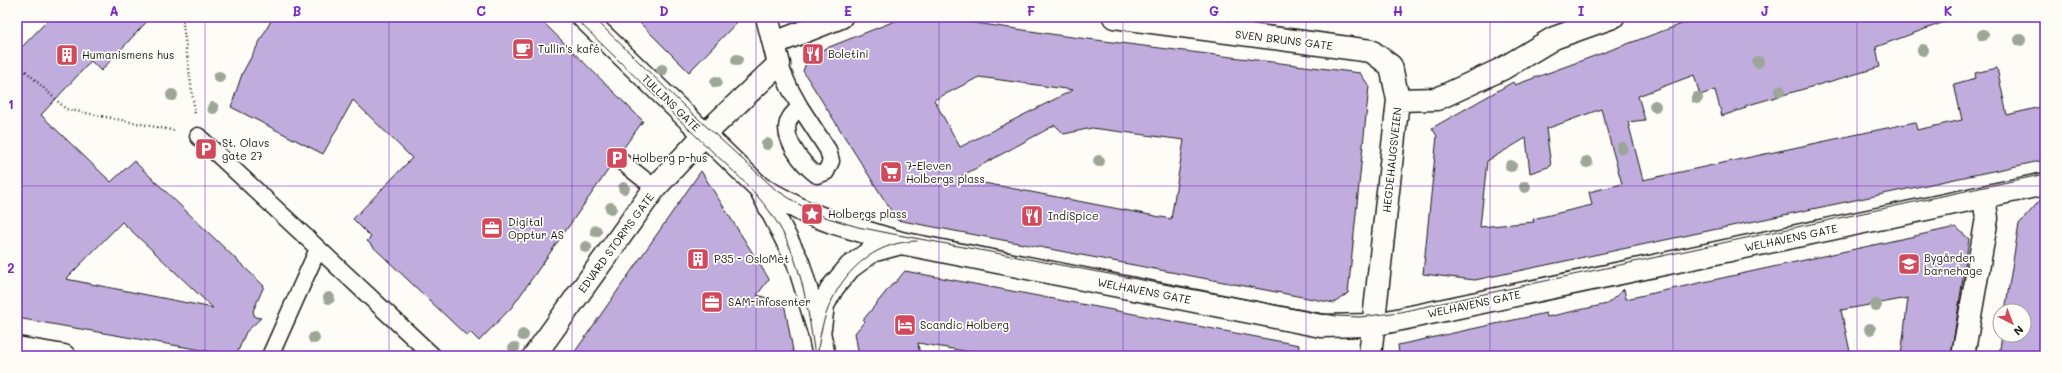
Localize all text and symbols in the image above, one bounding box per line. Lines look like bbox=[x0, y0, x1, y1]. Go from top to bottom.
text: A bbox=[109, 2, 119, 19]
text: B bbox=[293, 2, 302, 19]
text: C bbox=[476, 2, 486, 19]
text: D bbox=[659, 2, 669, 19]
text: E bbox=[844, 2, 852, 19]
text: F bbox=[1027, 2, 1035, 19]
text: G bbox=[1209, 2, 1219, 19]
text: H bbox=[1393, 2, 1403, 19]
text: I bbox=[1578, 2, 1585, 19]
text: J bbox=[1761, 2, 1769, 19]
text: K bbox=[1944, 2, 1953, 19]
street label: SVEN BRUNS GATE bbox=[1234, 26, 1334, 53]
cafe icon: Tullin's kafé bbox=[510, 36, 536, 62]
place label: Tullin's kafé bbox=[538, 41, 600, 56]
restaurant icon: Boletini bbox=[800, 41, 826, 67]
building icon: Humanismens hus bbox=[54, 42, 80, 68]
place label: Boletini bbox=[828, 46, 869, 61]
place label: Humanismens hus bbox=[82, 47, 174, 62]
street label: TULLINS GATE bbox=[639, 71, 704, 134]
text: 1 bbox=[8, 95, 14, 112]
street label: HEGDEHAUGSVEIEN bbox=[1379, 106, 1404, 213]
place label: St. Olavs gate 27 bbox=[222, 135, 269, 163]
parking icon: St. Olavs gate 27 bbox=[193, 136, 219, 162]
parking icon: Holberg p-hus bbox=[604, 145, 630, 171]
place label: Holberg p-hus bbox=[632, 150, 707, 165]
place label: 7-Eleven Holbergs plass bbox=[906, 158, 985, 186]
supermarket icon: 7-Eleven Holbergs plass bbox=[878, 159, 904, 185]
street label: EDVARD STORMS GATE bbox=[574, 190, 657, 296]
place icon: Holbergs plass bbox=[799, 201, 825, 227]
restaurant icon: IndiSpice bbox=[1019, 203, 1045, 229]
place label: Holbergs plass bbox=[828, 206, 907, 221]
place label: IndiSpice bbox=[1048, 208, 1099, 223]
place label: Digital Opptur AS bbox=[508, 214, 564, 242]
office icon: Digital Opptur AS bbox=[479, 215, 505, 241]
street label: WELHAVENS GATE bbox=[1743, 220, 1839, 255]
building icon: P35 - OsloMet bbox=[685, 246, 711, 272]
place label: Bygården barnehage bbox=[1924, 250, 1983, 278]
place label: P35 - OsloMet bbox=[714, 251, 789, 266]
school or university icon: Bygården barnehage bbox=[1896, 251, 1922, 277]
text: 2 bbox=[7, 259, 15, 276]
street label: WELHAVENS GATE bbox=[1096, 274, 1192, 307]
street label: WELHAVENS GATE bbox=[1426, 286, 1522, 321]
office icon: SAM-infosenter bbox=[699, 289, 725, 315]
place label: SAM-infosenter bbox=[728, 294, 811, 309]
north arrow bbox=[1992, 303, 2032, 343]
hotel icon: Scandic Holberg bbox=[892, 312, 918, 338]
place label: Scandic Holberg bbox=[920, 317, 1009, 332]
text: N bbox=[2011, 322, 2027, 339]

